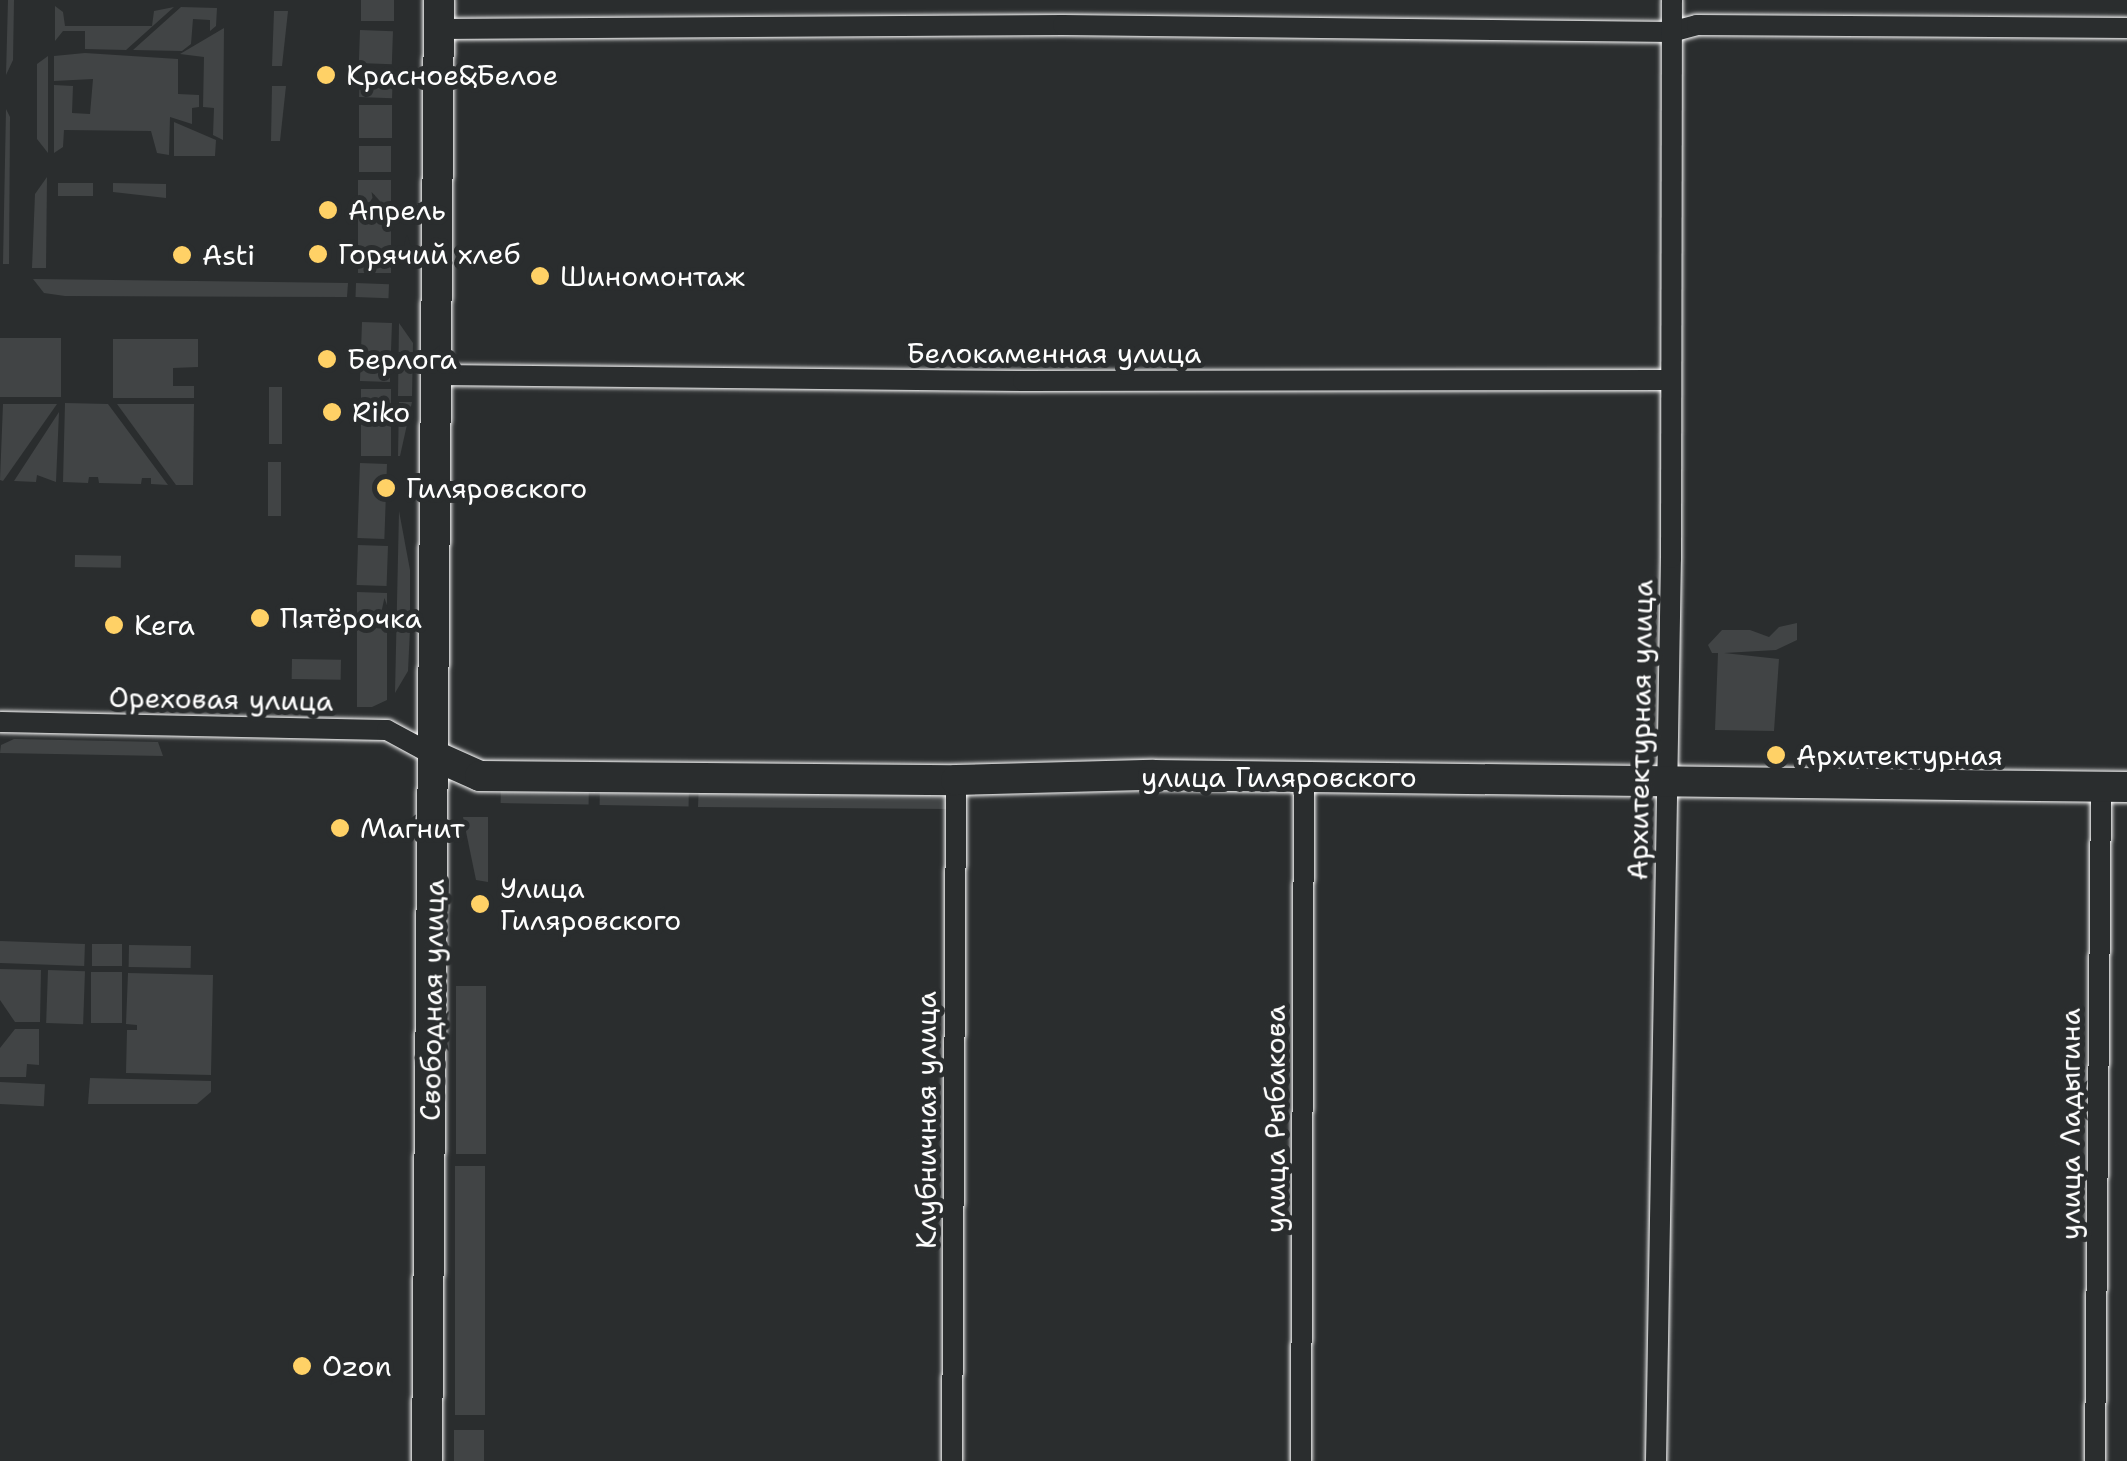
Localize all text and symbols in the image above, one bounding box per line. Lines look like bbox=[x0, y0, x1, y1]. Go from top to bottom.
place label: Красное&Белое bbox=[346, 58, 558, 92]
marker: Красное&Белое bbox=[315, 64, 337, 86]
place label: Апрель bbox=[348, 193, 446, 227]
marker: Апрель bbox=[317, 199, 339, 221]
place label: Горячий хлеб bbox=[338, 237, 520, 271]
place label: Asti bbox=[202, 238, 255, 272]
marker: Горячий хлеб bbox=[307, 243, 329, 265]
marker: Asti bbox=[171, 244, 193, 266]
place label: Шиномонтаж bbox=[560, 259, 745, 293]
marker: Шиномонтаж bbox=[529, 265, 551, 287]
street label: Белокаменная улица bbox=[907, 336, 1201, 370]
place label: Берлога bbox=[347, 342, 457, 376]
marker: Берлога bbox=[316, 348, 338, 370]
place label: Riko bbox=[352, 395, 410, 429]
marker: Riko bbox=[321, 401, 343, 423]
place label: Гиляровского bbox=[406, 471, 587, 505]
marker: Гиляровского bbox=[375, 477, 397, 499]
street label: Архитектурная улица bbox=[1621, 579, 1659, 881]
place label: Пятёрочка bbox=[280, 601, 422, 635]
marker: Пятёрочка bbox=[249, 607, 271, 629]
place label: Кега bbox=[134, 608, 195, 642]
marker: Кега bbox=[103, 614, 125, 636]
street label: Ореховая улица bbox=[108, 680, 334, 718]
place label: Архитектурная bbox=[1796, 738, 2003, 772]
marker: Архитектурная bbox=[1765, 744, 1787, 766]
street label: улица Гиляровского bbox=[1141, 760, 1417, 794]
place label: Магнит bbox=[360, 811, 464, 845]
marker: Магнит bbox=[329, 817, 351, 839]
place label: Улица Гиляровского bbox=[500, 871, 681, 937]
street label: Свободная улица bbox=[413, 879, 451, 1121]
marker: Улица Гиляровского bbox=[469, 893, 491, 915]
street label: Клубничная улица bbox=[909, 991, 943, 1249]
street label: улица Рыбакова bbox=[1258, 1005, 1292, 1233]
street label: улица Ладыгина bbox=[2053, 1008, 2087, 1240]
place label: Ozon bbox=[322, 1349, 392, 1383]
marker: Ozon bbox=[291, 1355, 313, 1377]

